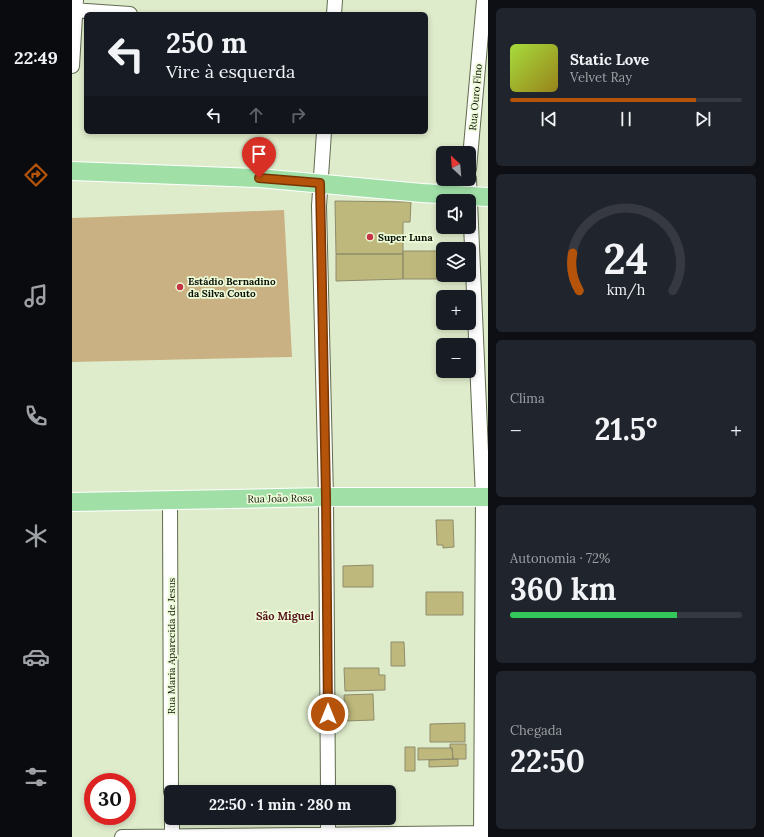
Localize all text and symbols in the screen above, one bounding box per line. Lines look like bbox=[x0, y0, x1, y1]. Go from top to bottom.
text: 250 m bbox=[166, 25, 247, 61]
icon: left bbox=[100, 28, 152, 80]
text: 22:49 bbox=[14, 46, 58, 69]
text: Static Love bbox=[570, 50, 649, 69]
text: Vire à esquerda bbox=[166, 60, 295, 83]
street label: Rua Ouro Fino bbox=[466, 63, 485, 131]
text: Velvet Ray bbox=[570, 69, 632, 86]
icon: left bbox=[203, 104, 225, 126]
icon: ahead bbox=[245, 104, 267, 126]
icon: right bbox=[287, 104, 309, 126]
icon: previous bbox=[538, 108, 560, 130]
icon: pause bbox=[615, 108, 637, 130]
icon: next bbox=[692, 108, 714, 130]
pin bbox=[242, 137, 276, 178]
icon: arrive bbox=[248, 143, 270, 165]
north arrow bbox=[436, 146, 476, 186]
map controls bbox=[436, 146, 476, 378]
icon: directions bbox=[22, 161, 50, 189]
button: sound bbox=[436, 194, 476, 234]
place label: Super Luna bbox=[378, 231, 433, 244]
text: 24 bbox=[604, 231, 648, 284]
marker: Super Luna bbox=[365, 232, 375, 242]
button: layers bbox=[436, 242, 476, 282]
place label: Estádio Bernadino da Silva Couto bbox=[188, 275, 276, 300]
text: km/h bbox=[607, 280, 646, 299]
icon: music bbox=[22, 282, 50, 310]
marker: Estádio Bernadino da Silva Couto bbox=[175, 282, 185, 292]
button: + bbox=[436, 290, 476, 330]
button: − bbox=[436, 338, 476, 378]
text: Clima bbox=[510, 390, 545, 407]
icon: phone bbox=[22, 402, 50, 430]
text: 21.5° bbox=[595, 410, 657, 448]
text: − bbox=[510, 416, 522, 444]
text: + bbox=[730, 416, 742, 444]
street label: Rua João Rosa bbox=[247, 491, 313, 506]
icon: climate bbox=[22, 522, 50, 550]
text: Autonomia · 72% bbox=[510, 550, 610, 567]
text: 360 km bbox=[510, 570, 616, 608]
street label: Rua Maria Aparecida de Jesus bbox=[165, 577, 178, 714]
district label: São Miguel bbox=[256, 609, 315, 623]
icon: car bbox=[22, 643, 50, 671]
position arrow bbox=[307, 693, 349, 735]
text: Chegada bbox=[510, 722, 562, 739]
text: 22:50 bbox=[510, 742, 585, 780]
icon: filters bbox=[22, 763, 50, 791]
speed limit sign: 30 bbox=[84, 773, 136, 825]
text: 22:50 · 1 min · 280 m bbox=[209, 795, 351, 814]

